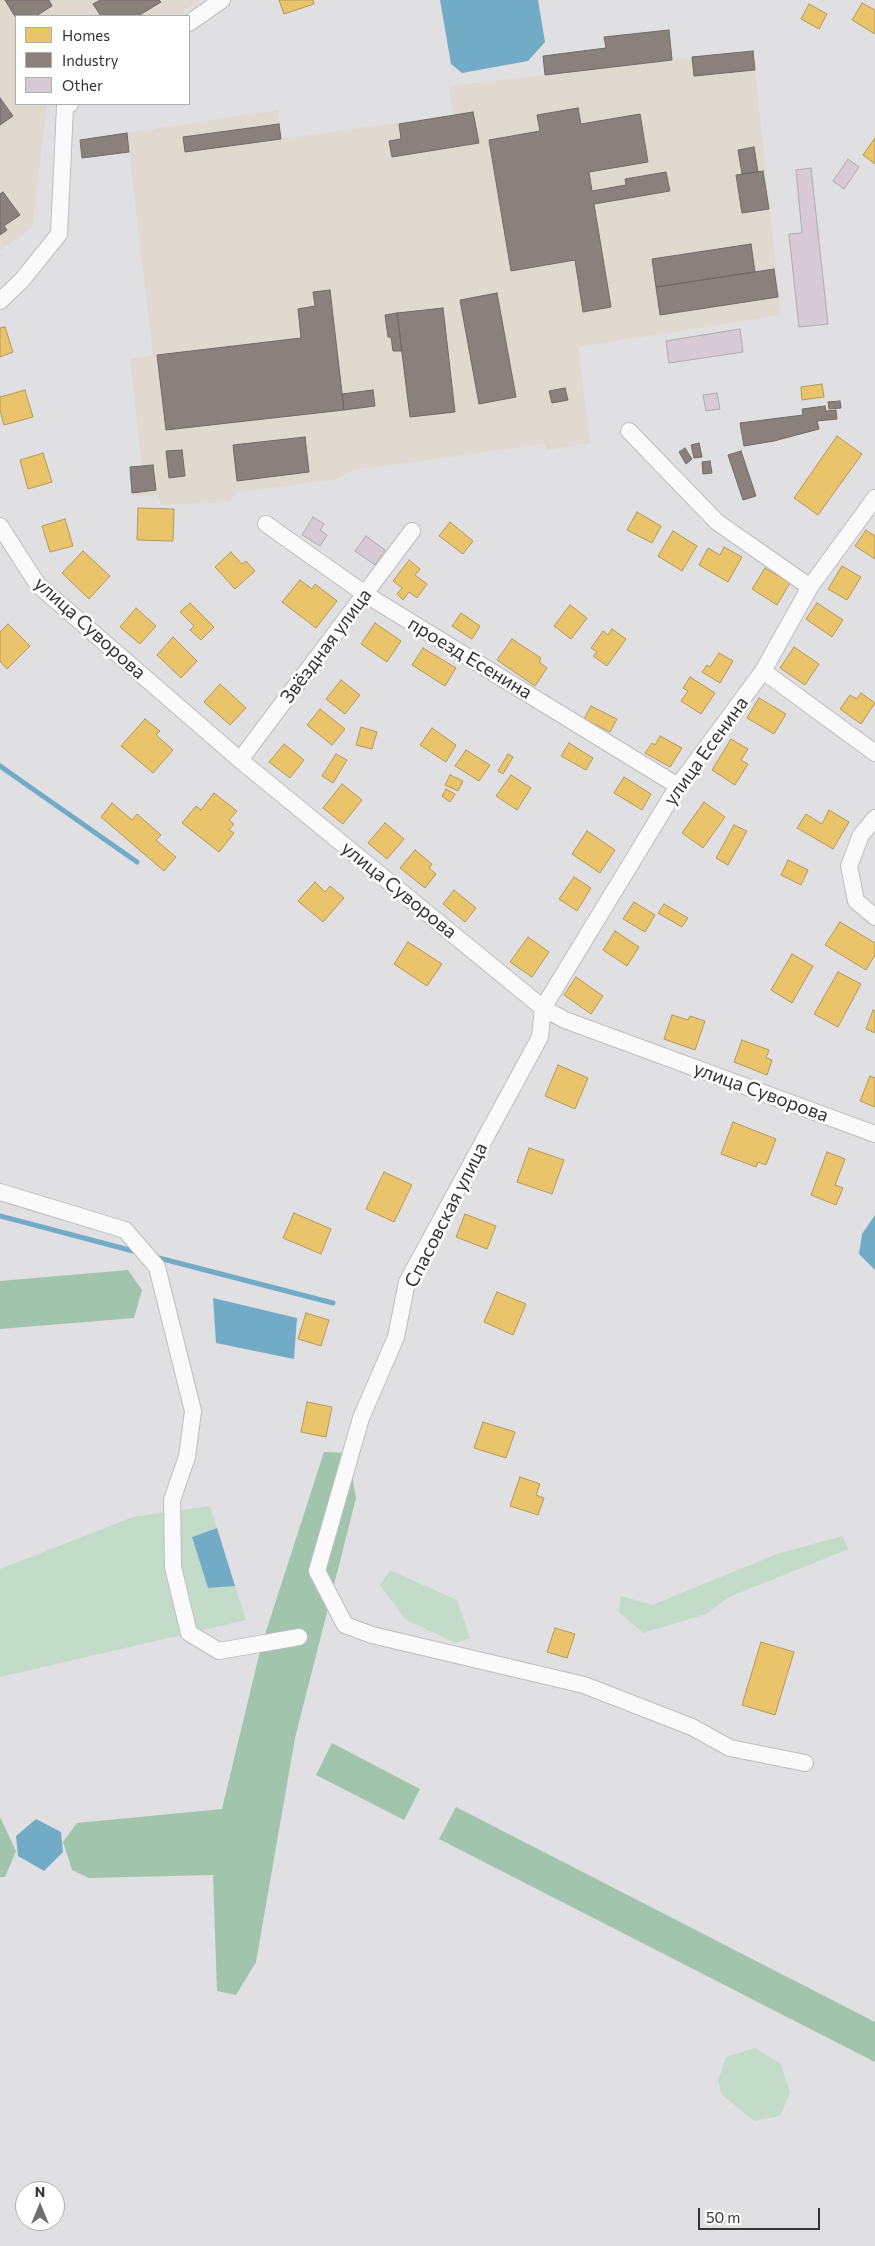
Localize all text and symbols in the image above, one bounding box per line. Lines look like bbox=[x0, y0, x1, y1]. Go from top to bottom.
legend bbox=[15, 15, 190, 105]
text: Homes bbox=[62, 26, 110, 44]
text: Industry bbox=[62, 51, 119, 69]
text: Other bbox=[62, 76, 103, 94]
street label: улица Суворова bbox=[30, 572, 150, 684]
street label: Звёздная улица bbox=[276, 584, 376, 708]
street label: проезд Есенина bbox=[404, 612, 536, 704]
street label: улица Есенина bbox=[659, 692, 753, 810]
street label: улица Суворова bbox=[337, 836, 461, 944]
street label: улица Суворова bbox=[690, 1057, 832, 1127]
street label: Спасовская улица bbox=[400, 1139, 492, 1291]
north arrow bbox=[15, 2181, 65, 2231]
text: N bbox=[35, 2183, 45, 2200]
scale bar bbox=[700, 2198, 822, 2230]
text: 50 m bbox=[706, 2208, 740, 2226]

